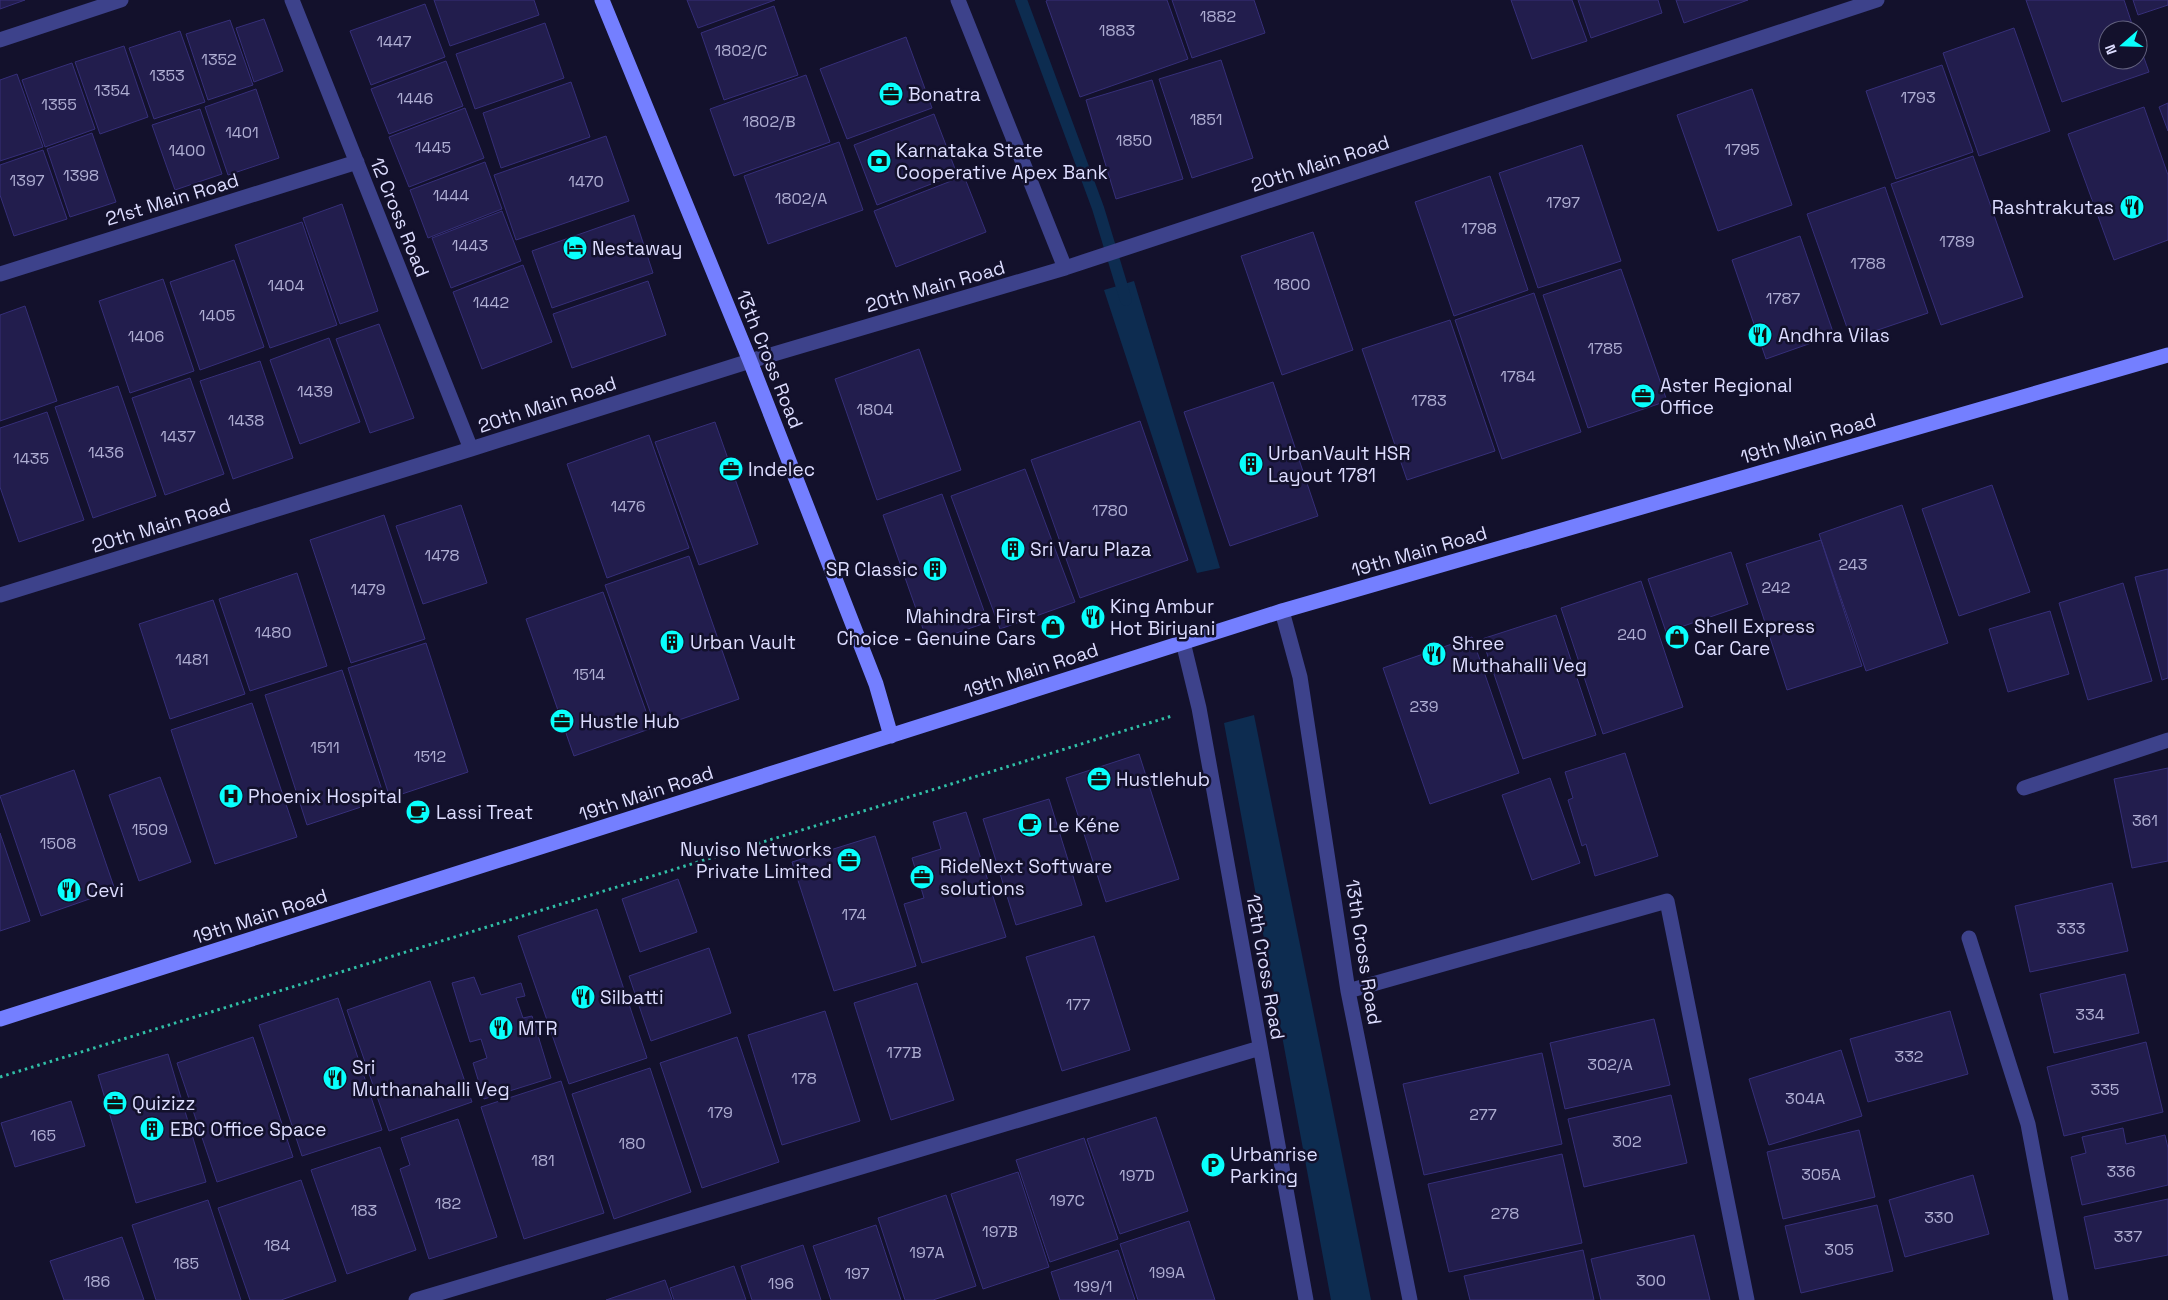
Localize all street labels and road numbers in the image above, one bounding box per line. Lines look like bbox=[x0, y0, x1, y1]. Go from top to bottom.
street label: 20th Main Road bbox=[1248, 129, 1393, 198]
street label: 12 Cross Road bbox=[364, 154, 435, 281]
street label: 21st Main Road bbox=[103, 167, 242, 232]
street label: 20th Main Road bbox=[862, 255, 1008, 318]
street label: 13th Cross Road bbox=[730, 286, 809, 432]
street label: 20th Main Road bbox=[475, 370, 620, 439]
street label: 19th Main Road bbox=[1737, 407, 1879, 470]
street label: 20th Main Road bbox=[89, 492, 234, 558]
street label: 19th Main Road bbox=[1348, 520, 1490, 583]
street label: 19th Main Road bbox=[961, 637, 1102, 704]
street label: 19th Main Road bbox=[576, 760, 717, 827]
street label: 13th Cross Road bbox=[1340, 878, 1387, 1027]
street label: 19th Main Road bbox=[190, 883, 331, 950]
street label: 12th Cross Road bbox=[1240, 893, 1291, 1042]

